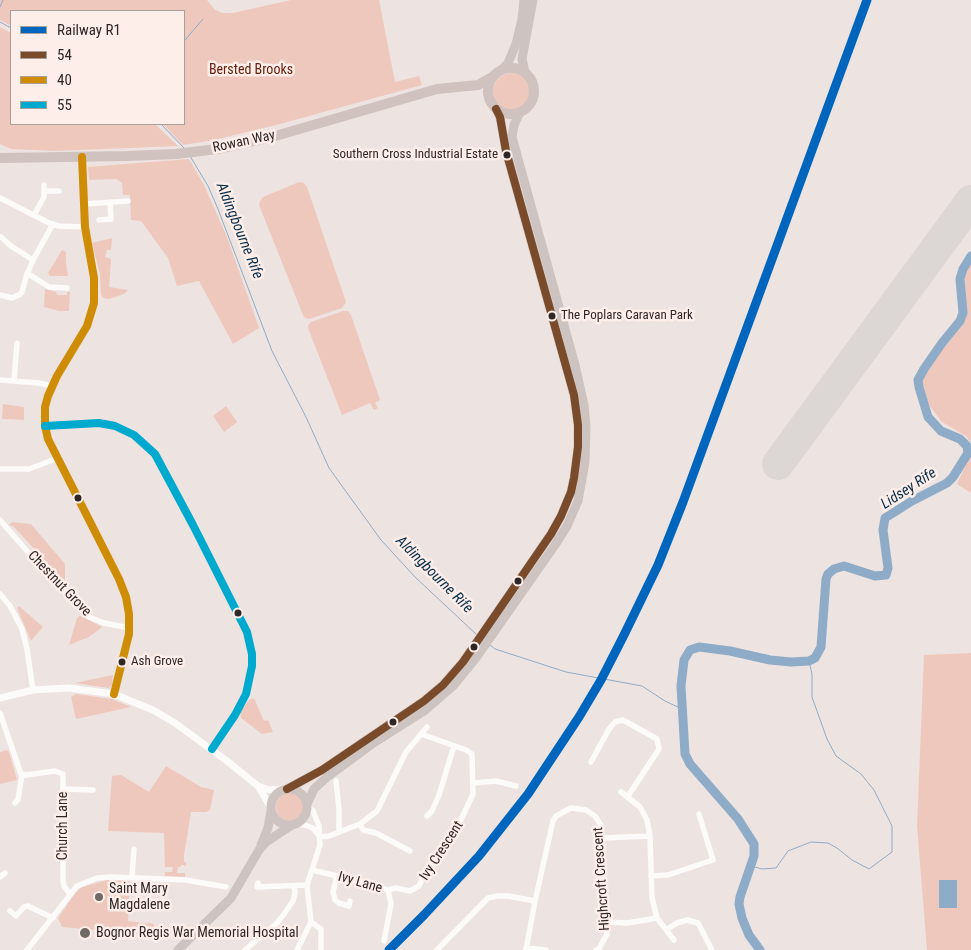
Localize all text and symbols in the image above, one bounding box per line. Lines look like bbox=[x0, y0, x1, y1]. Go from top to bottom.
legend bbox=[10, 10, 185, 125]
text: Railway R1 bbox=[57, 21, 121, 39]
text: 54 bbox=[57, 46, 72, 64]
park label: Bersted Brooks bbox=[209, 62, 293, 78]
text: 40 bbox=[57, 71, 72, 89]
text: 55 bbox=[57, 96, 72, 114]
street label: Rowan Way bbox=[211, 127, 277, 157]
place label: Southern Cross Industrial Estate bbox=[333, 147, 498, 163]
marker: Southern Cross Industrial Estate bbox=[502, 150, 512, 160]
water label: Aldingbourne Rife bbox=[212, 180, 266, 282]
place label: The Poplars Caravan Park bbox=[561, 308, 693, 324]
marker: The Poplars Caravan Park bbox=[547, 311, 557, 321]
water label: Lidsey Rife bbox=[878, 464, 940, 514]
unlabelled marker bbox=[73, 493, 83, 503]
water label: Aldingbourne Rife bbox=[392, 533, 476, 617]
street label: Chestnut Grove bbox=[24, 548, 94, 620]
unlabelled marker bbox=[513, 576, 523, 586]
unlabelled marker bbox=[233, 608, 243, 618]
unlabelled marker bbox=[469, 642, 479, 652]
place label: Ash Grove bbox=[131, 654, 183, 670]
marker: Ash Grove bbox=[117, 657, 127, 667]
unlabelled marker bbox=[388, 717, 398, 727]
street label: Church Lane bbox=[55, 792, 71, 860]
street label: Ivy Crescent bbox=[417, 818, 467, 884]
street label: Highcroft Crescent bbox=[590, 827, 614, 931]
street label: Ivy Lane bbox=[336, 869, 384, 897]
place label: Saint Mary Magdalene bbox=[109, 881, 170, 914]
marker: Saint Mary Magdalene bbox=[93, 891, 105, 903]
place label: Bognor Regis War Memorial Hospital bbox=[96, 925, 299, 941]
marker: Bognor Regis War Memorial Hospital bbox=[78, 926, 92, 940]

